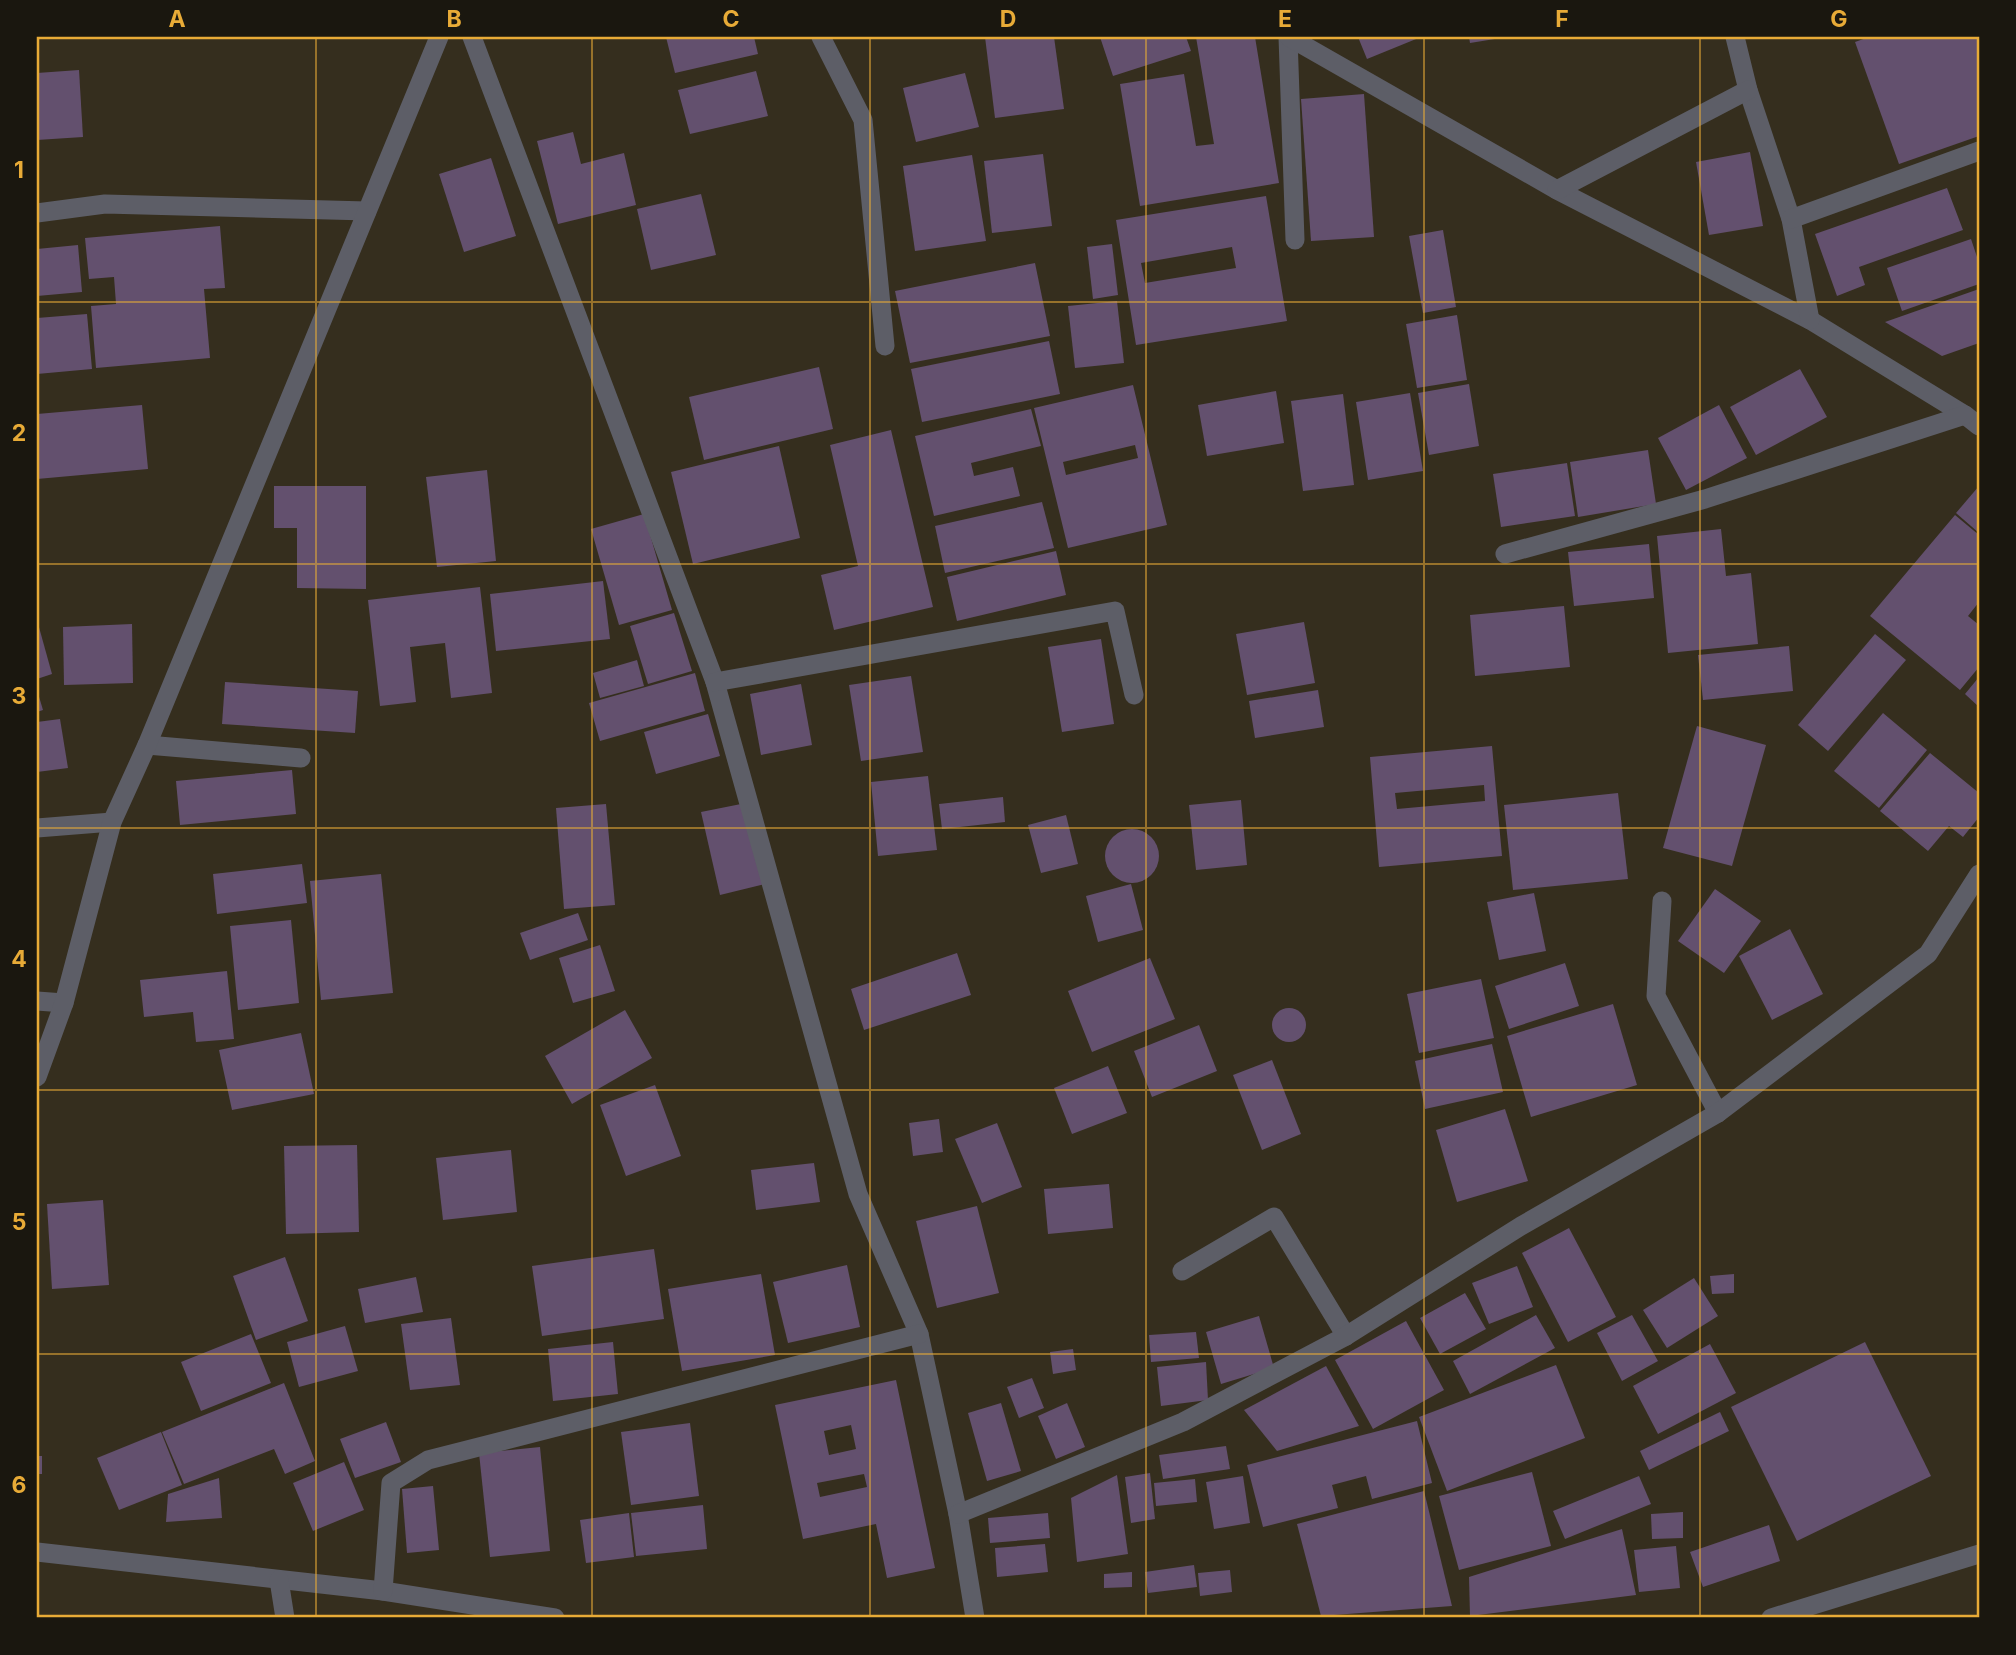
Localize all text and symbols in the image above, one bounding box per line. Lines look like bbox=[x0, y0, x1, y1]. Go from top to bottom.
text: A bbox=[168, 5, 186, 33]
text: B bbox=[446, 5, 462, 33]
text: C bbox=[722, 5, 740, 33]
text: D bbox=[1000, 5, 1016, 33]
text: E bbox=[1278, 5, 1292, 33]
text: F bbox=[1555, 5, 1569, 33]
text: G bbox=[1830, 5, 1848, 33]
text: 1 bbox=[14, 156, 24, 184]
text: 2 bbox=[12, 419, 26, 447]
text: 3 bbox=[12, 682, 26, 710]
text: 4 bbox=[11, 945, 27, 973]
text: 5 bbox=[12, 1208, 26, 1236]
text: 6 bbox=[12, 1471, 26, 1499]

